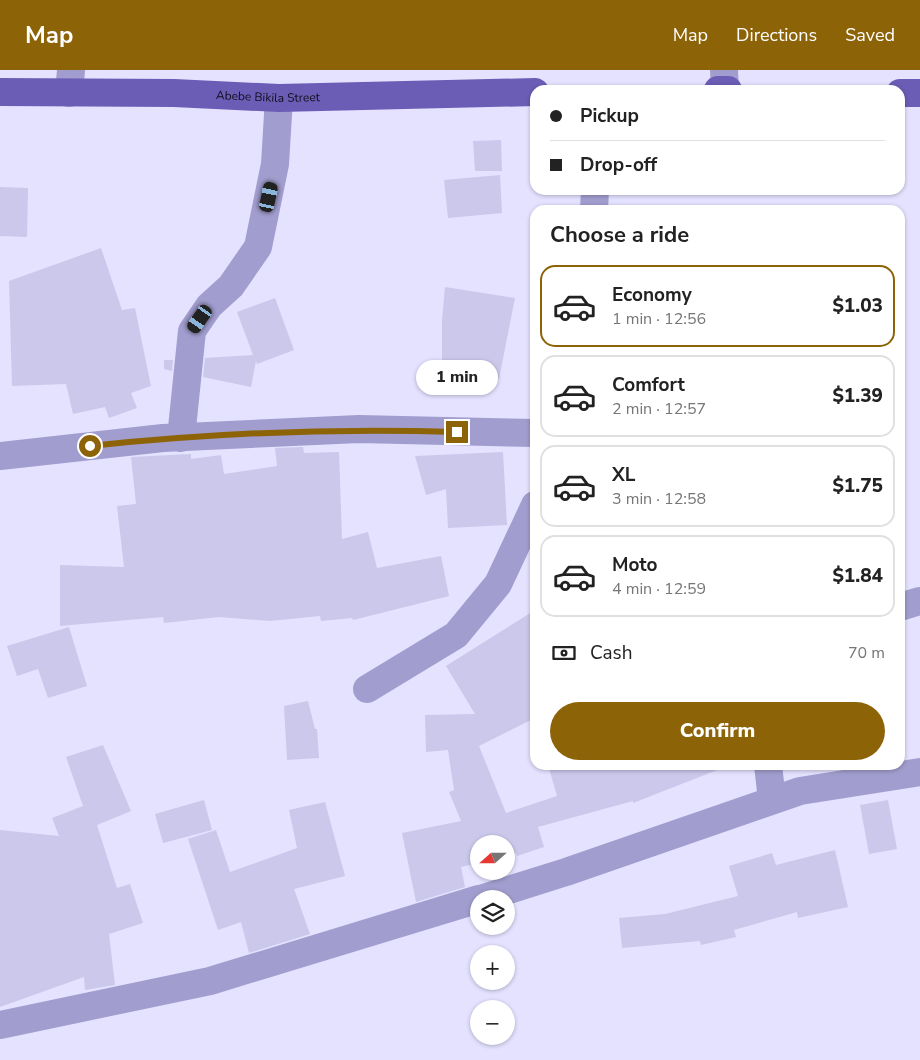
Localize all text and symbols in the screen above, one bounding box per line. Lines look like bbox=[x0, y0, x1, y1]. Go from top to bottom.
text: Map bbox=[25, 19, 73, 51]
text: Map bbox=[673, 23, 708, 47]
text: Directions bbox=[736, 23, 817, 47]
text: Saved bbox=[845, 23, 895, 47]
street label: Abebe Bikila Street bbox=[215, 87, 321, 106]
text: Pickup bbox=[580, 103, 639, 129]
text: Drop-off bbox=[580, 152, 657, 178]
car bbox=[258, 181, 279, 213]
text: Choose a ride bbox=[550, 220, 689, 250]
text: Economy bbox=[612, 282, 692, 308]
icon: car bbox=[552, 284, 597, 329]
text: $1.03 bbox=[832, 293, 883, 319]
car bbox=[185, 302, 214, 336]
text: 1 min · 12:56 bbox=[612, 308, 706, 330]
callout: 1 min bbox=[416, 360, 498, 394]
text: 1 min bbox=[436, 366, 478, 388]
text: Comfort bbox=[612, 372, 685, 398]
icon: car bbox=[552, 374, 597, 419]
text: $1.39 bbox=[832, 383, 883, 409]
text: 2 min · 12:57 bbox=[612, 398, 706, 420]
route end bbox=[446, 421, 468, 443]
route start bbox=[79, 435, 101, 457]
text: XL bbox=[612, 462, 635, 488]
icon: car bbox=[552, 464, 597, 509]
text: $1.75 bbox=[832, 473, 883, 499]
text: 3 min · 12:58 bbox=[612, 488, 706, 510]
text: Moto bbox=[612, 552, 658, 578]
icon: car bbox=[552, 554, 597, 599]
text: $1.84 bbox=[832, 563, 883, 589]
text: 4 min · 12:59 bbox=[612, 578, 706, 600]
icon: cash bbox=[550, 639, 578, 667]
text: Cash bbox=[590, 640, 632, 666]
text: 70 m bbox=[848, 642, 885, 664]
button: Confirm bbox=[550, 702, 885, 760]
north arrow bbox=[470, 835, 515, 880]
map controls bbox=[470, 835, 515, 1045]
button: layers bbox=[470, 890, 515, 935]
button: + bbox=[470, 945, 515, 990]
button: − bbox=[470, 1000, 515, 1045]

